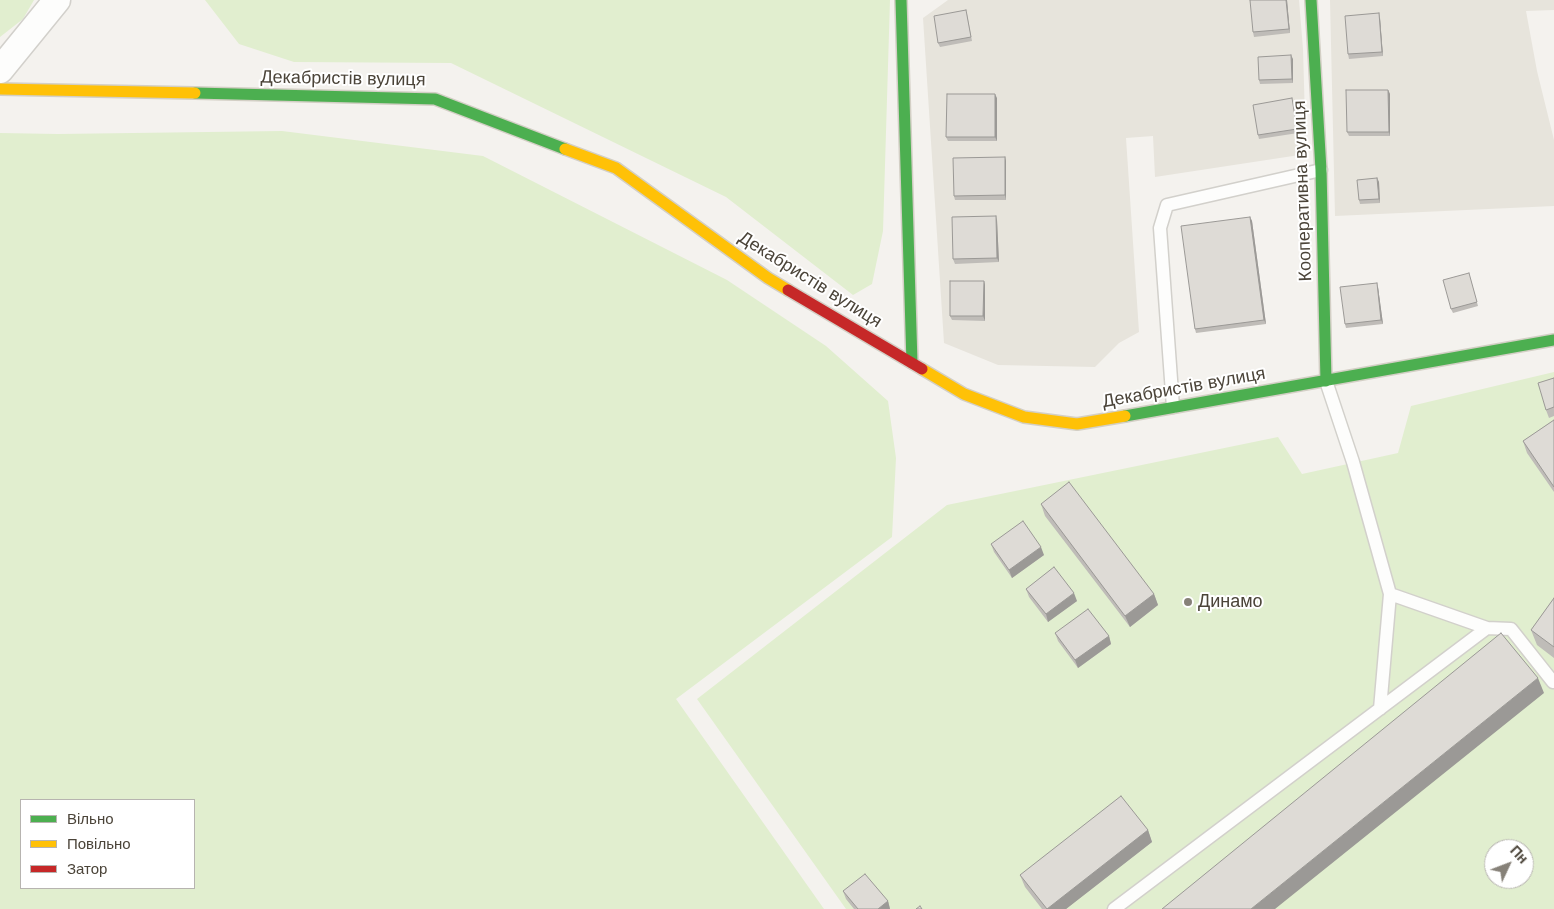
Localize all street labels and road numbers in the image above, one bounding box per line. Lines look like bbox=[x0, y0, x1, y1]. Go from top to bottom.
street label: Декабристів вулиця bbox=[260, 67, 426, 91]
street label: Кооперативна вулиця bbox=[1289, 100, 1317, 282]
street label: Декабристів вулиця bbox=[734, 227, 886, 333]
street label: Декабристів вулиця bbox=[1101, 363, 1267, 413]

